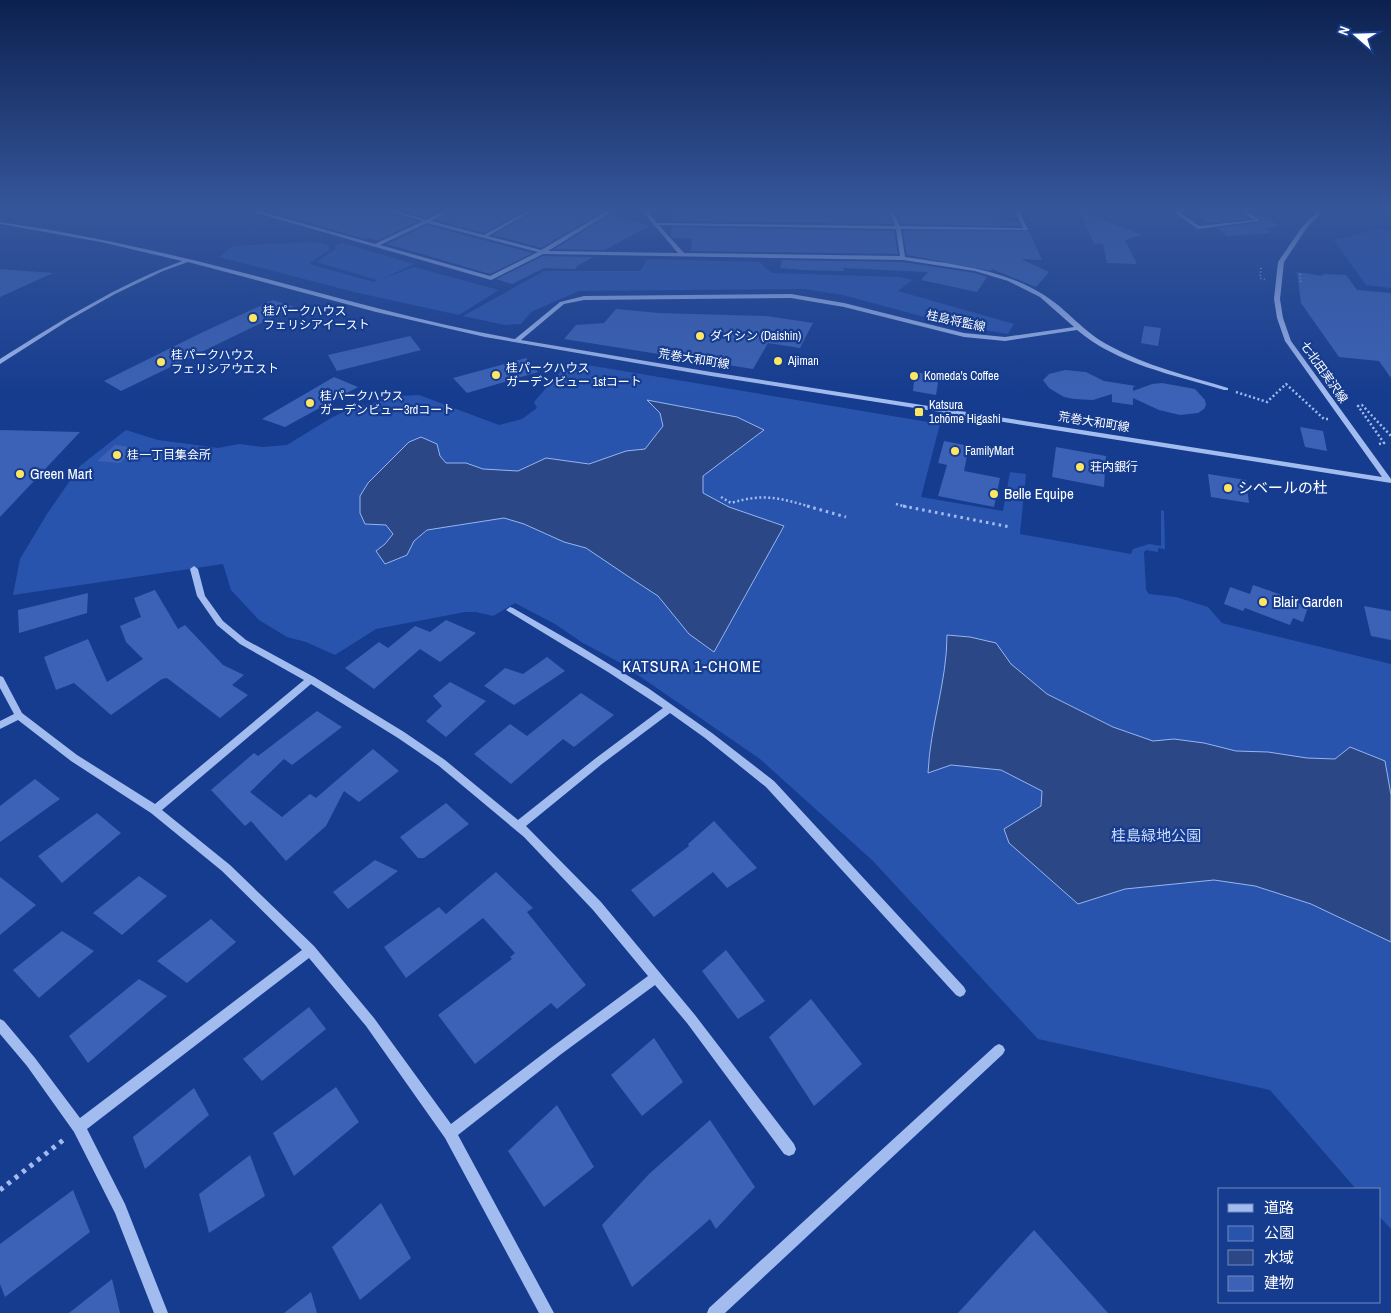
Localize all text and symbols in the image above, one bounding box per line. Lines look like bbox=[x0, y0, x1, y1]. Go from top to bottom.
north arrow bbox=[1331, 10, 1381, 60]
text: N bbox=[1334, 24, 1354, 38]
place label: 桂パークハウス フェリシアイースト bbox=[263, 303, 370, 333]
street label: 桂島将監線 bbox=[925, 307, 987, 335]
marker: 桂パークハウス フェリシアイースト bbox=[247, 312, 259, 324]
place label: ダイシン (Daishin) bbox=[710, 328, 801, 344]
marker: ダイシン (Daishin) bbox=[694, 330, 706, 342]
street label: 七北田実沢線 bbox=[1297, 338, 1351, 406]
street label: 荒巻大和町線 bbox=[657, 345, 731, 373]
place label: 桂パークハウス フェリシアウエスト bbox=[171, 347, 279, 377]
place label: Ajiman bbox=[787, 353, 819, 369]
marker: Ajiman bbox=[772, 355, 784, 367]
marker: 桂パークハウス フェリシアウエスト bbox=[155, 356, 167, 368]
place label: 桂パークハウス ガーデンビュー 1stコート bbox=[506, 360, 642, 390]
place label: Komeda's Coffee bbox=[924, 368, 999, 384]
marker: 桂パークハウス ガーデンビュー 1stコート bbox=[490, 369, 502, 381]
marker: Komeda's Coffee bbox=[908, 370, 920, 382]
place label: 桂パークハウス ガーデンビュー3rdコート bbox=[320, 388, 454, 418]
marker: 桂パークハウス ガーデンビュー3rdコート bbox=[304, 397, 316, 409]
place label: Katsura 1chōme Higashi bbox=[929, 397, 1001, 427]
marker: Katsura 1chōme Higashi bbox=[913, 406, 925, 418]
street label: 荒巻大和町線 bbox=[1057, 408, 1131, 436]
place label: FamilyMart bbox=[965, 443, 1014, 459]
marker: FamilyMart bbox=[949, 445, 961, 457]
place label: 桂一丁目集会所 bbox=[127, 447, 211, 463]
marker: 桂一丁目集会所 bbox=[111, 449, 123, 461]
place label: 荘内銀行 bbox=[1090, 459, 1138, 475]
marker: 荘内銀行 bbox=[1074, 461, 1086, 473]
place label: Green Mart bbox=[30, 463, 93, 484]
marker: Green Mart bbox=[14, 468, 26, 480]
place label: シベールの杜 bbox=[1238, 477, 1328, 498]
marker: シベールの杜 bbox=[1222, 482, 1234, 494]
place label: Belle Equipe bbox=[1004, 483, 1074, 504]
marker: Belle Equipe bbox=[988, 488, 1000, 500]
place label: Blair Garden bbox=[1273, 591, 1343, 612]
marker: Blair Garden bbox=[1257, 596, 1269, 608]
district label: KATSURA 1-CHOME bbox=[622, 655, 762, 677]
park label: 桂島緑地公園 bbox=[1111, 825, 1201, 846]
legend bbox=[1218, 1188, 1381, 1303]
text: 道路 bbox=[1264, 1197, 1294, 1218]
text: 公園 bbox=[1264, 1222, 1294, 1243]
text: 水域 bbox=[1264, 1247, 1294, 1268]
text: 建物 bbox=[1264, 1272, 1294, 1293]

